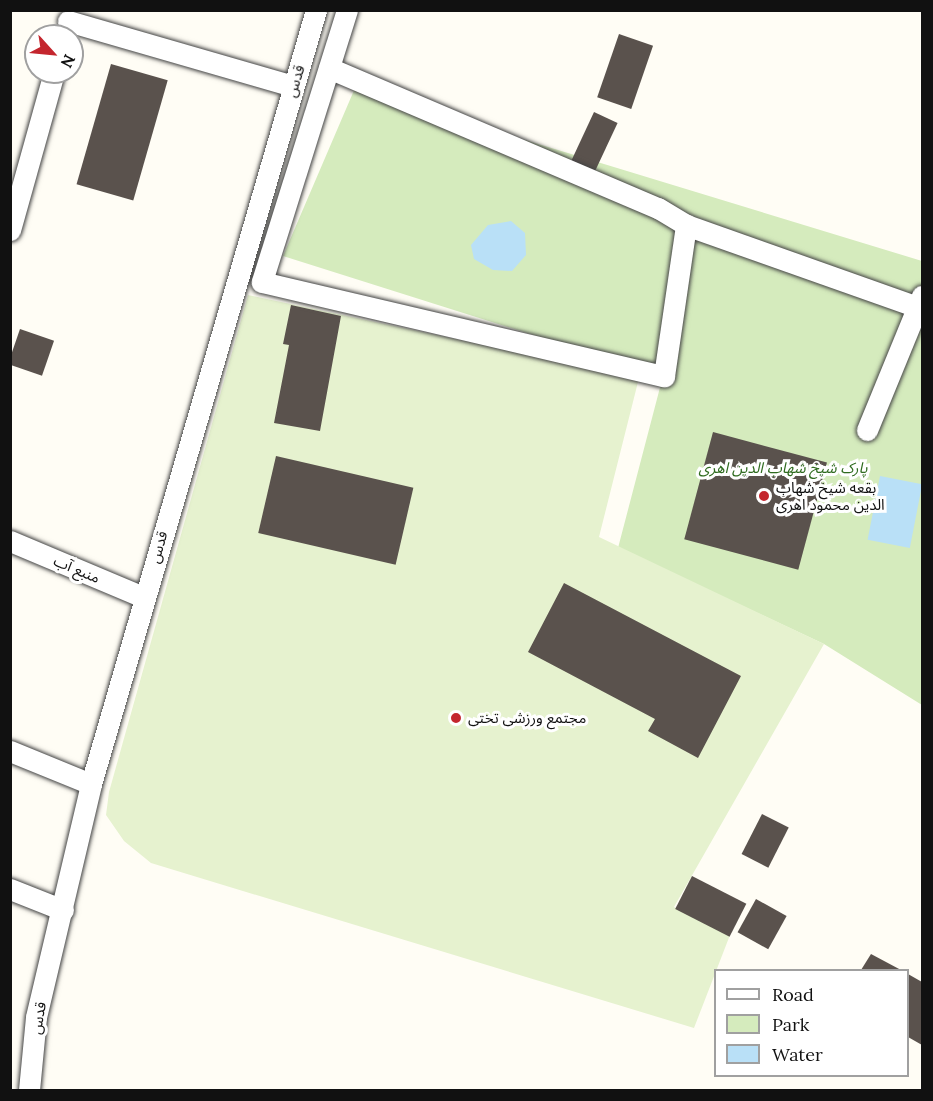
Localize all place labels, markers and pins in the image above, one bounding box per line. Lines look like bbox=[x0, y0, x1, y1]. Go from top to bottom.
place label: بقعه شیخ شهاب الدین محمود اهرى bbox=[776, 478, 885, 513]
marker: بقعه شیخ شهاب الدین محمود اهرى bbox=[757, 489, 771, 503]
place label: مجتمع ورزشی تختی bbox=[468, 709, 586, 727]
marker: مجتمع ورزشی تختی bbox=[449, 711, 463, 725]

